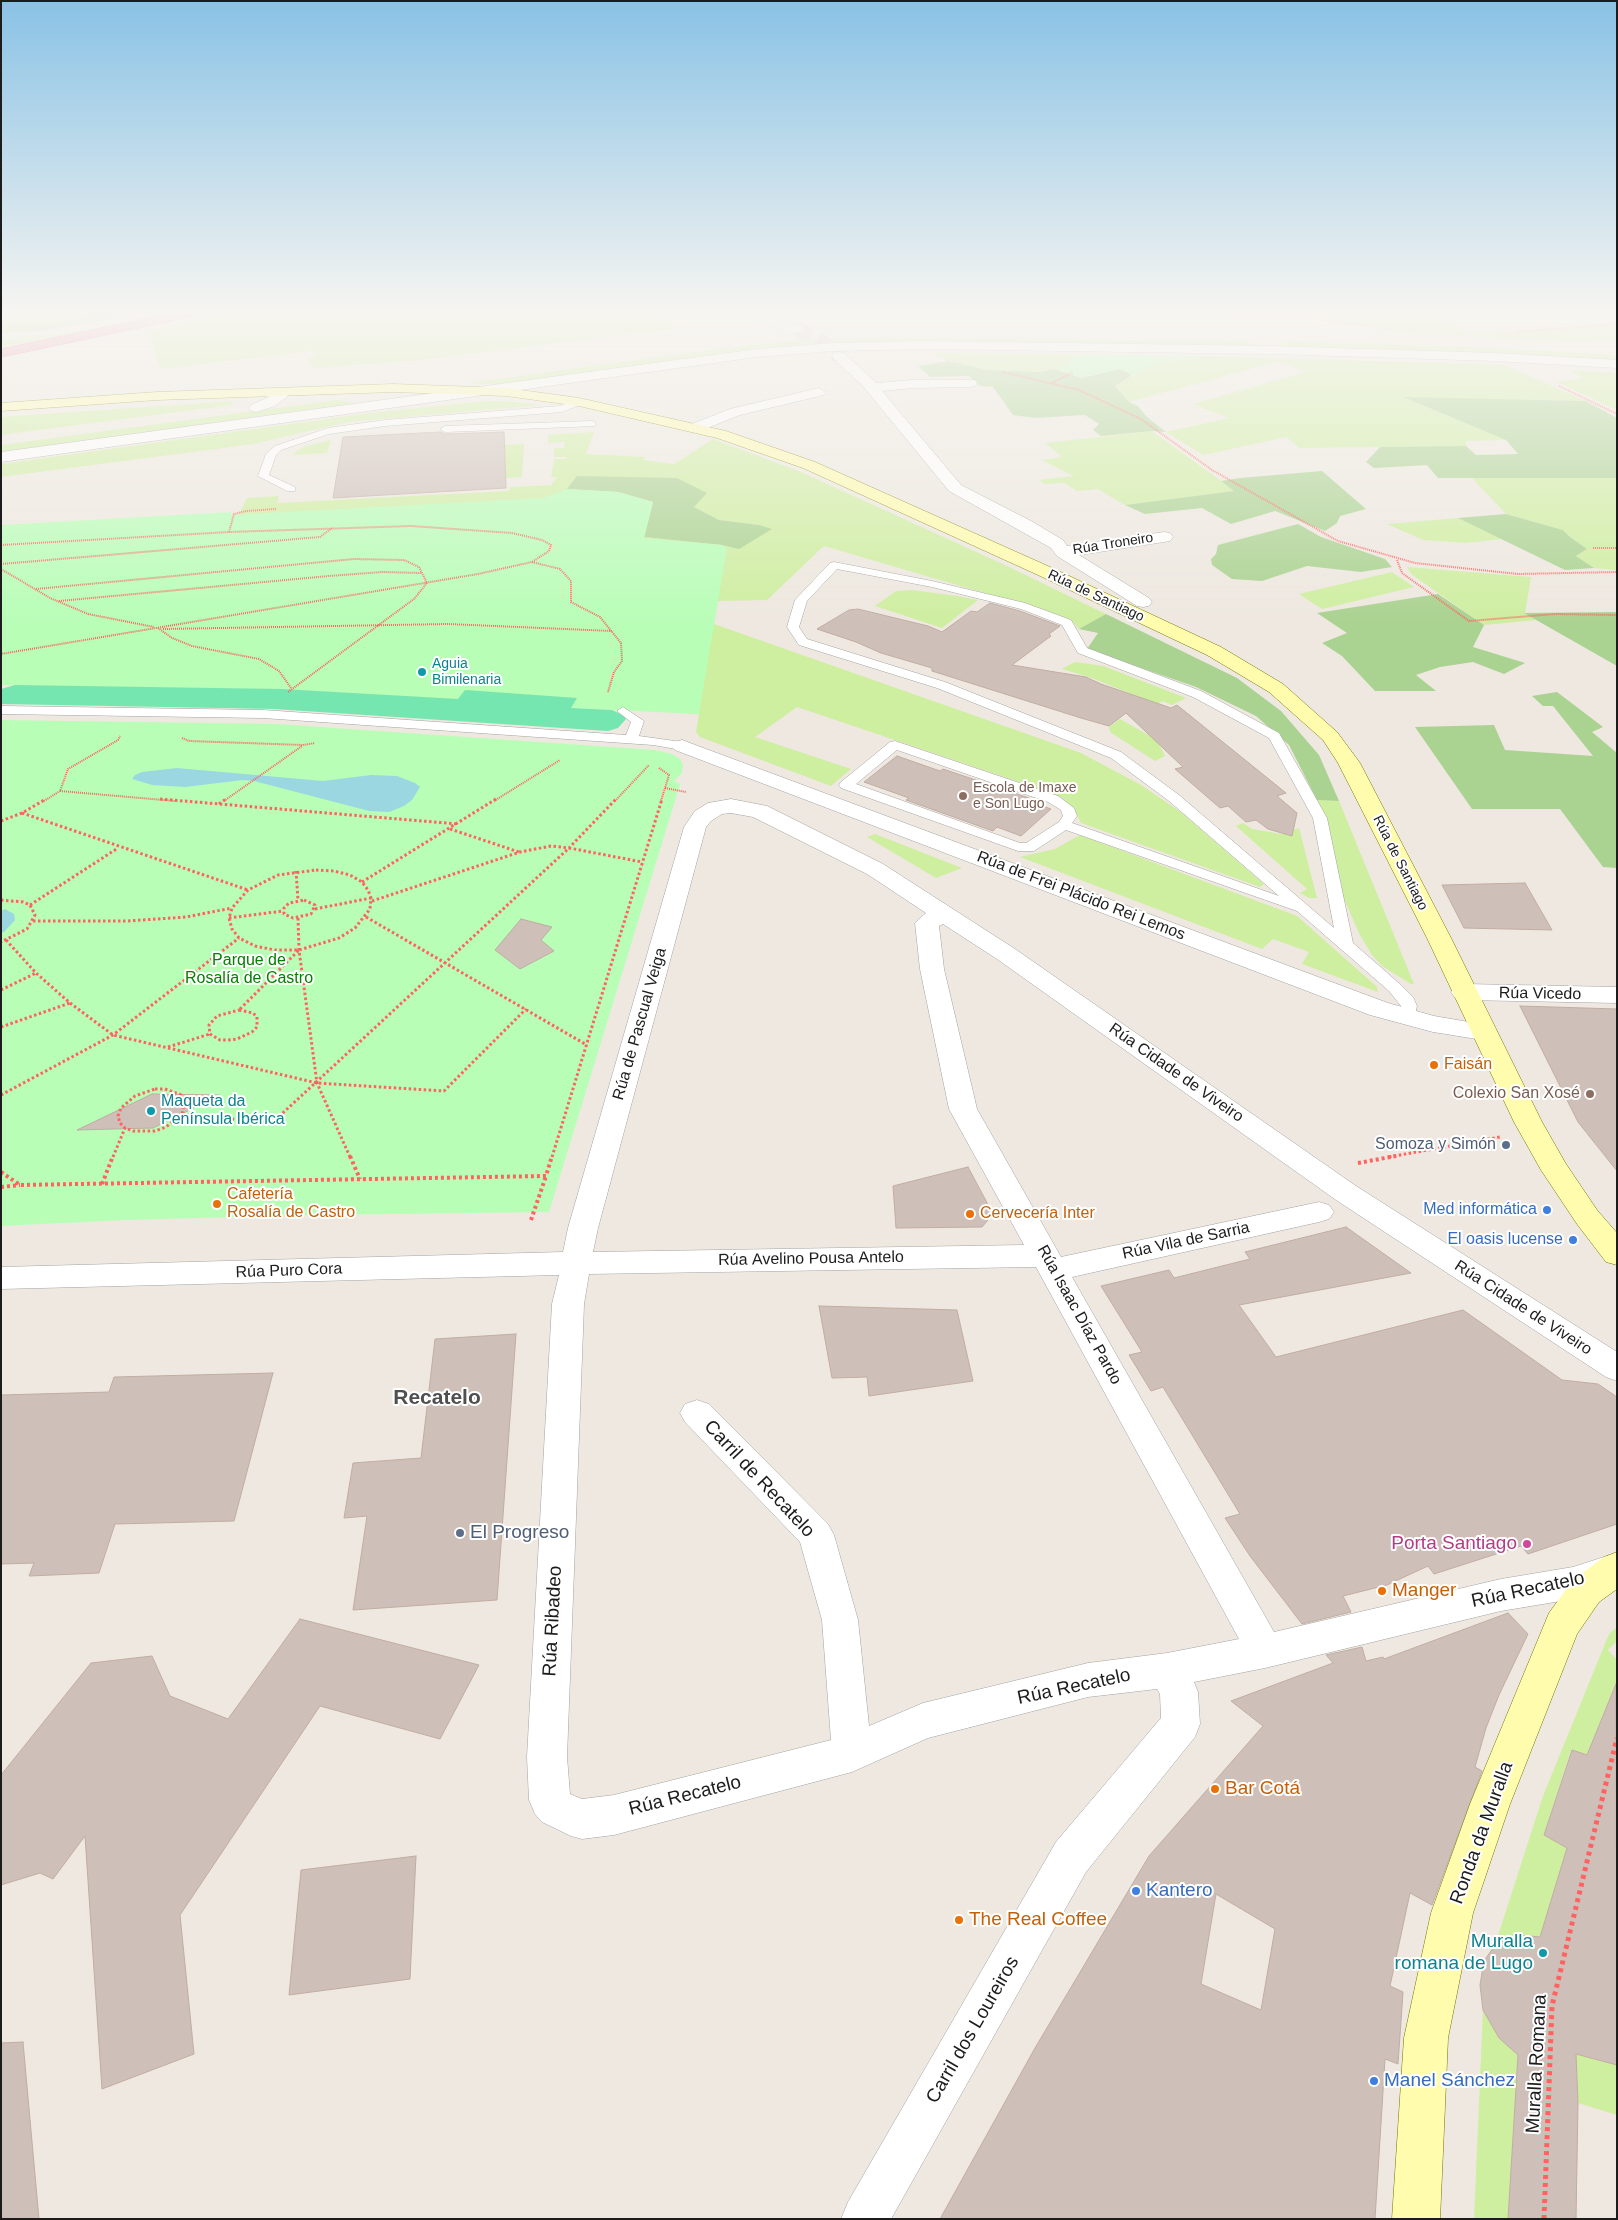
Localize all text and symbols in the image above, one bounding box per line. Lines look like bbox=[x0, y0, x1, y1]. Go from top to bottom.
street label: Rúa Troneiro bbox=[1072, 529, 1154, 559]
street label: Rúa de Santiago bbox=[1045, 566, 1147, 626]
place label: Aguia Bimilenaria bbox=[432, 656, 501, 689]
marker: Aguia Bimilenaria bbox=[416, 666, 428, 678]
place label: Escola de Imaxe e Son Lugo bbox=[973, 780, 1076, 812]
marker: Escola de Imaxe e Son Lugo bbox=[957, 790, 969, 802]
street label: Rúa de Santiago bbox=[1369, 813, 1431, 913]
street label: Rúa de Frei Plácido Rei Lemos bbox=[974, 847, 1188, 945]
street label: Rúa de Pascual Veiga bbox=[609, 946, 671, 1102]
park label: Parque de Rosalía de Castro bbox=[185, 951, 313, 989]
street label: Rúa Vicedo bbox=[1499, 984, 1581, 1004]
street label: Rúa Cidade de Viveiro bbox=[1105, 1019, 1247, 1127]
place label: Faisán bbox=[1444, 1055, 1492, 1075]
marker: Faisán bbox=[1428, 1059, 1440, 1071]
place label: Colexio San Xosé bbox=[1453, 1084, 1580, 1104]
marker: Colexio San Xosé bbox=[1584, 1088, 1596, 1100]
place label: Maqueta da Península Ibérica bbox=[161, 1092, 285, 1130]
marker: Maqueta da Península Ibérica bbox=[145, 1105, 157, 1117]
place label: Somoza y Simón bbox=[1375, 1135, 1496, 1155]
marker: Somoza y Simón bbox=[1500, 1139, 1512, 1151]
place label: Cafetería Rosalía de Castro bbox=[227, 1185, 355, 1223]
marker: Cafetería Rosalía de Castro bbox=[211, 1198, 223, 1210]
place label: Med informática bbox=[1423, 1200, 1537, 1220]
place label: Cervecería Inter bbox=[980, 1204, 1095, 1224]
marker: Med informática bbox=[1541, 1204, 1553, 1216]
marker: Cervecería Inter bbox=[964, 1208, 976, 1220]
street label: Rúa Vila de Sarria bbox=[1121, 1218, 1251, 1264]
place label: El oasis lucense bbox=[1447, 1230, 1563, 1250]
marker: El oasis lucense bbox=[1567, 1234, 1579, 1246]
street label: Rúa Isaac Díaz Pardo bbox=[1033, 1242, 1125, 1388]
street label: Rúa Avelino Pousa Antelo bbox=[718, 1248, 904, 1270]
street label: Rúa Cidade de Viveiro bbox=[1451, 1256, 1595, 1360]
street label: Rúa Puro Cora bbox=[235, 1260, 343, 1282]
district label: Recatelo bbox=[393, 1385, 481, 1411]
street label: Carril de Recatelo bbox=[699, 1416, 819, 1542]
place label: El Progreso bbox=[470, 1522, 569, 1544]
marker: El Progreso bbox=[454, 1527, 466, 1539]
place label: Porta Santiago bbox=[1391, 1533, 1517, 1555]
marker: Porta Santiago bbox=[1521, 1538, 1533, 1550]
street label: Rúa Ribadeo bbox=[539, 1565, 567, 1677]
street label: Rúa Recatelo bbox=[1469, 1567, 1587, 1613]
place label: Manger bbox=[1392, 1580, 1456, 1602]
marker: Manger bbox=[1376, 1585, 1388, 1597]
street label: Rúa Recatelo bbox=[1015, 1664, 1133, 1710]
street label: Ronda da Muralla bbox=[1446, 1759, 1518, 1907]
street label: Rúa Recatelo bbox=[626, 1771, 744, 1821]
place label: Bar Cotá bbox=[1225, 1778, 1300, 1800]
marker: Bar Cotá bbox=[1209, 1783, 1221, 1795]
place label: Kantero bbox=[1146, 1880, 1213, 1902]
marker: Kantero bbox=[1130, 1885, 1142, 1897]
place label: The Real Coffee bbox=[969, 1909, 1107, 1931]
marker: The Real Coffee bbox=[953, 1914, 965, 1926]
place label: Muralla romana de Lugo bbox=[1395, 1931, 1533, 1975]
marker: Muralla romana de Lugo bbox=[1537, 1947, 1549, 1959]
street label: Carril dos Loureiros bbox=[922, 1953, 1024, 2107]
street label: Muralla Romana bbox=[1522, 1994, 1552, 2134]
place label: Manel Sánchez bbox=[1384, 2070, 1515, 2092]
marker: Manel Sánchez bbox=[1368, 2075, 1380, 2087]

